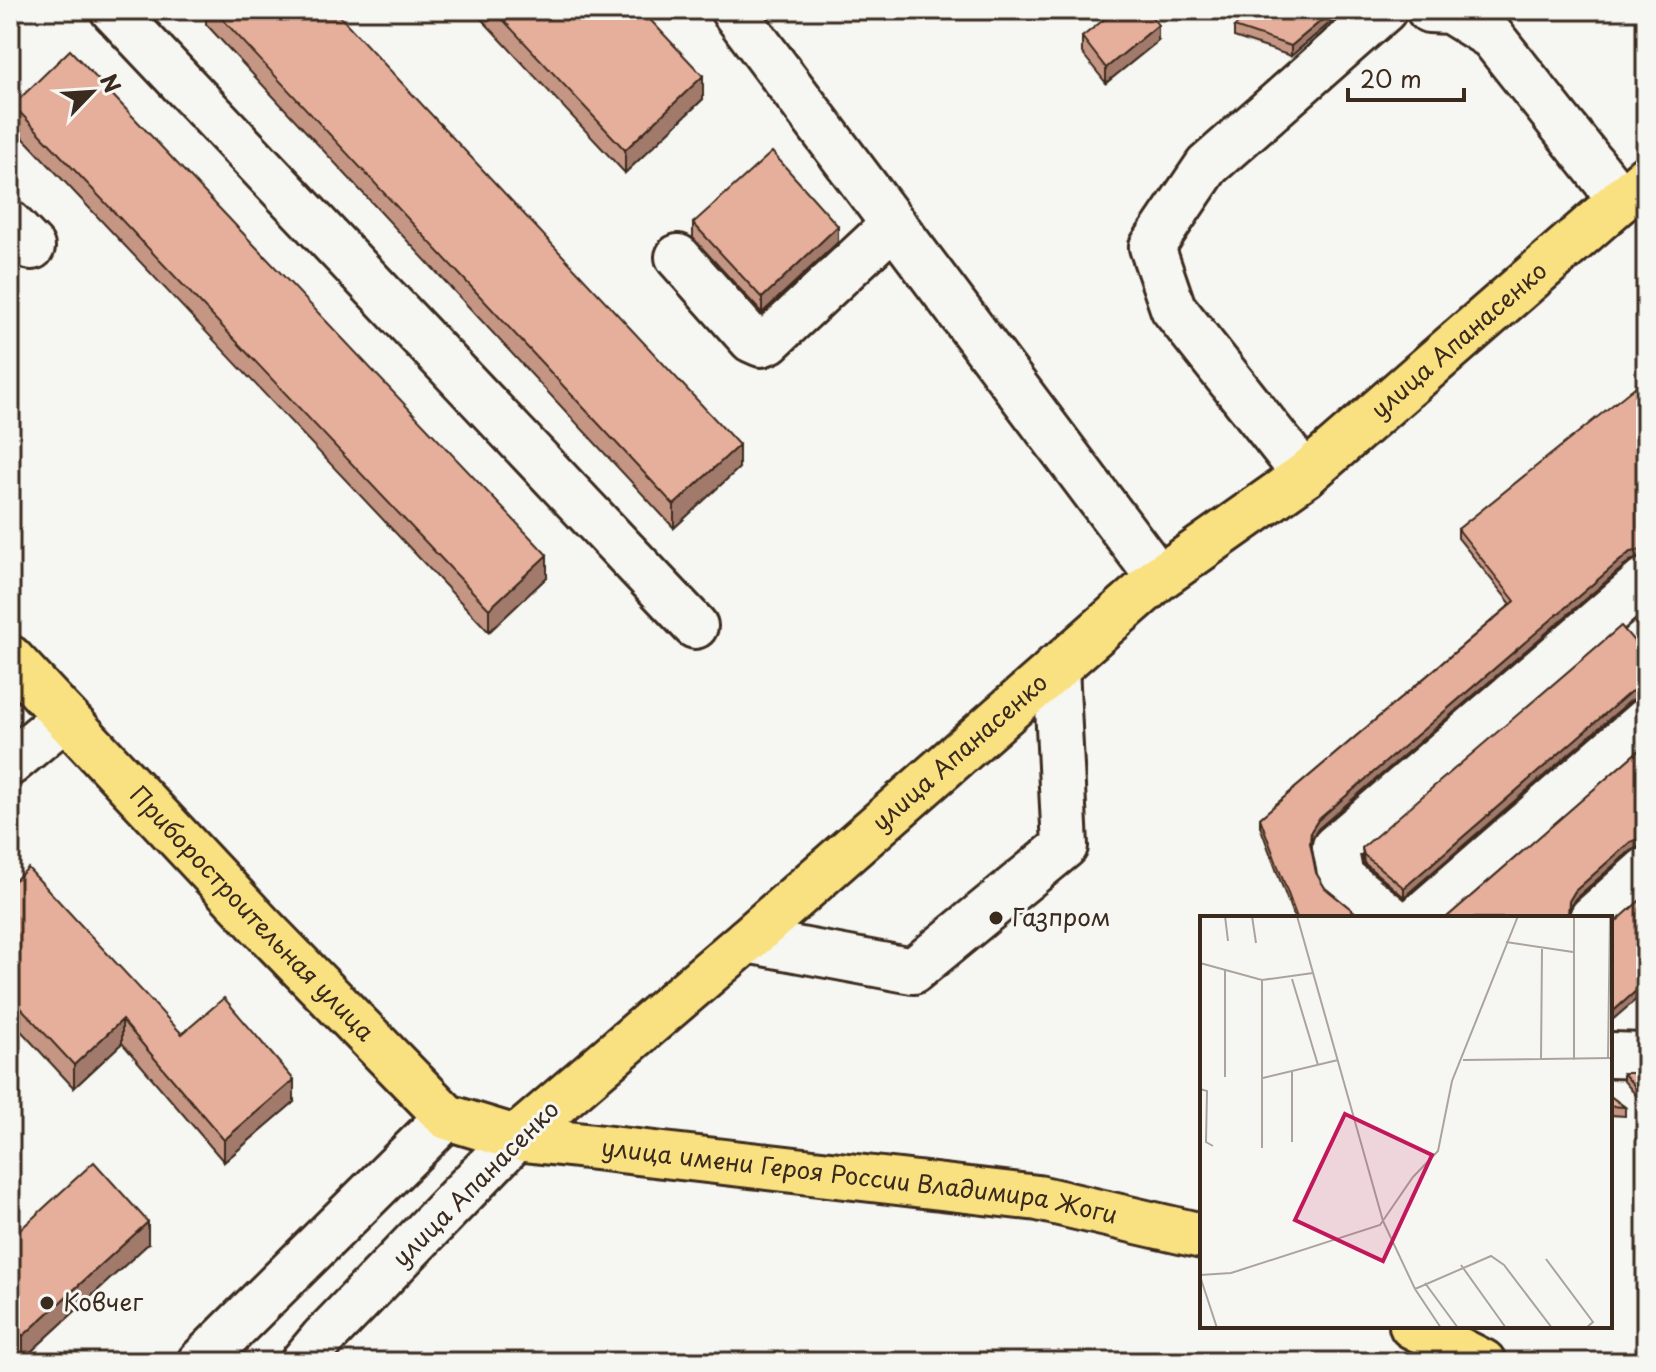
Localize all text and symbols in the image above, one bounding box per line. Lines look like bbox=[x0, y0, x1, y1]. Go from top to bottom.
north arrow bbox=[52, 52, 132, 132]
scale bar bbox=[1348, 52, 1464, 102]
text: 20 m bbox=[1360, 60, 1422, 96]
text: N bbox=[93, 68, 130, 98]
street label: улица Апанасенко bbox=[1362, 252, 1554, 426]
street label: улица Апанасенко bbox=[863, 664, 1055, 838]
street label: Приборостроительная улица bbox=[122, 777, 384, 1048]
place label: Газпром bbox=[1012, 898, 1111, 934]
marker: Газпром bbox=[987, 909, 1005, 927]
inset map bbox=[1200, 916, 1612, 1328]
street label: улица Апанасенко bbox=[383, 1091, 566, 1274]
street label: улица имени Героя России Владимира Жоги bbox=[600, 1128, 1121, 1232]
place label: Ковчег bbox=[63, 1283, 143, 1319]
marker: Ковчег bbox=[38, 1294, 56, 1312]

